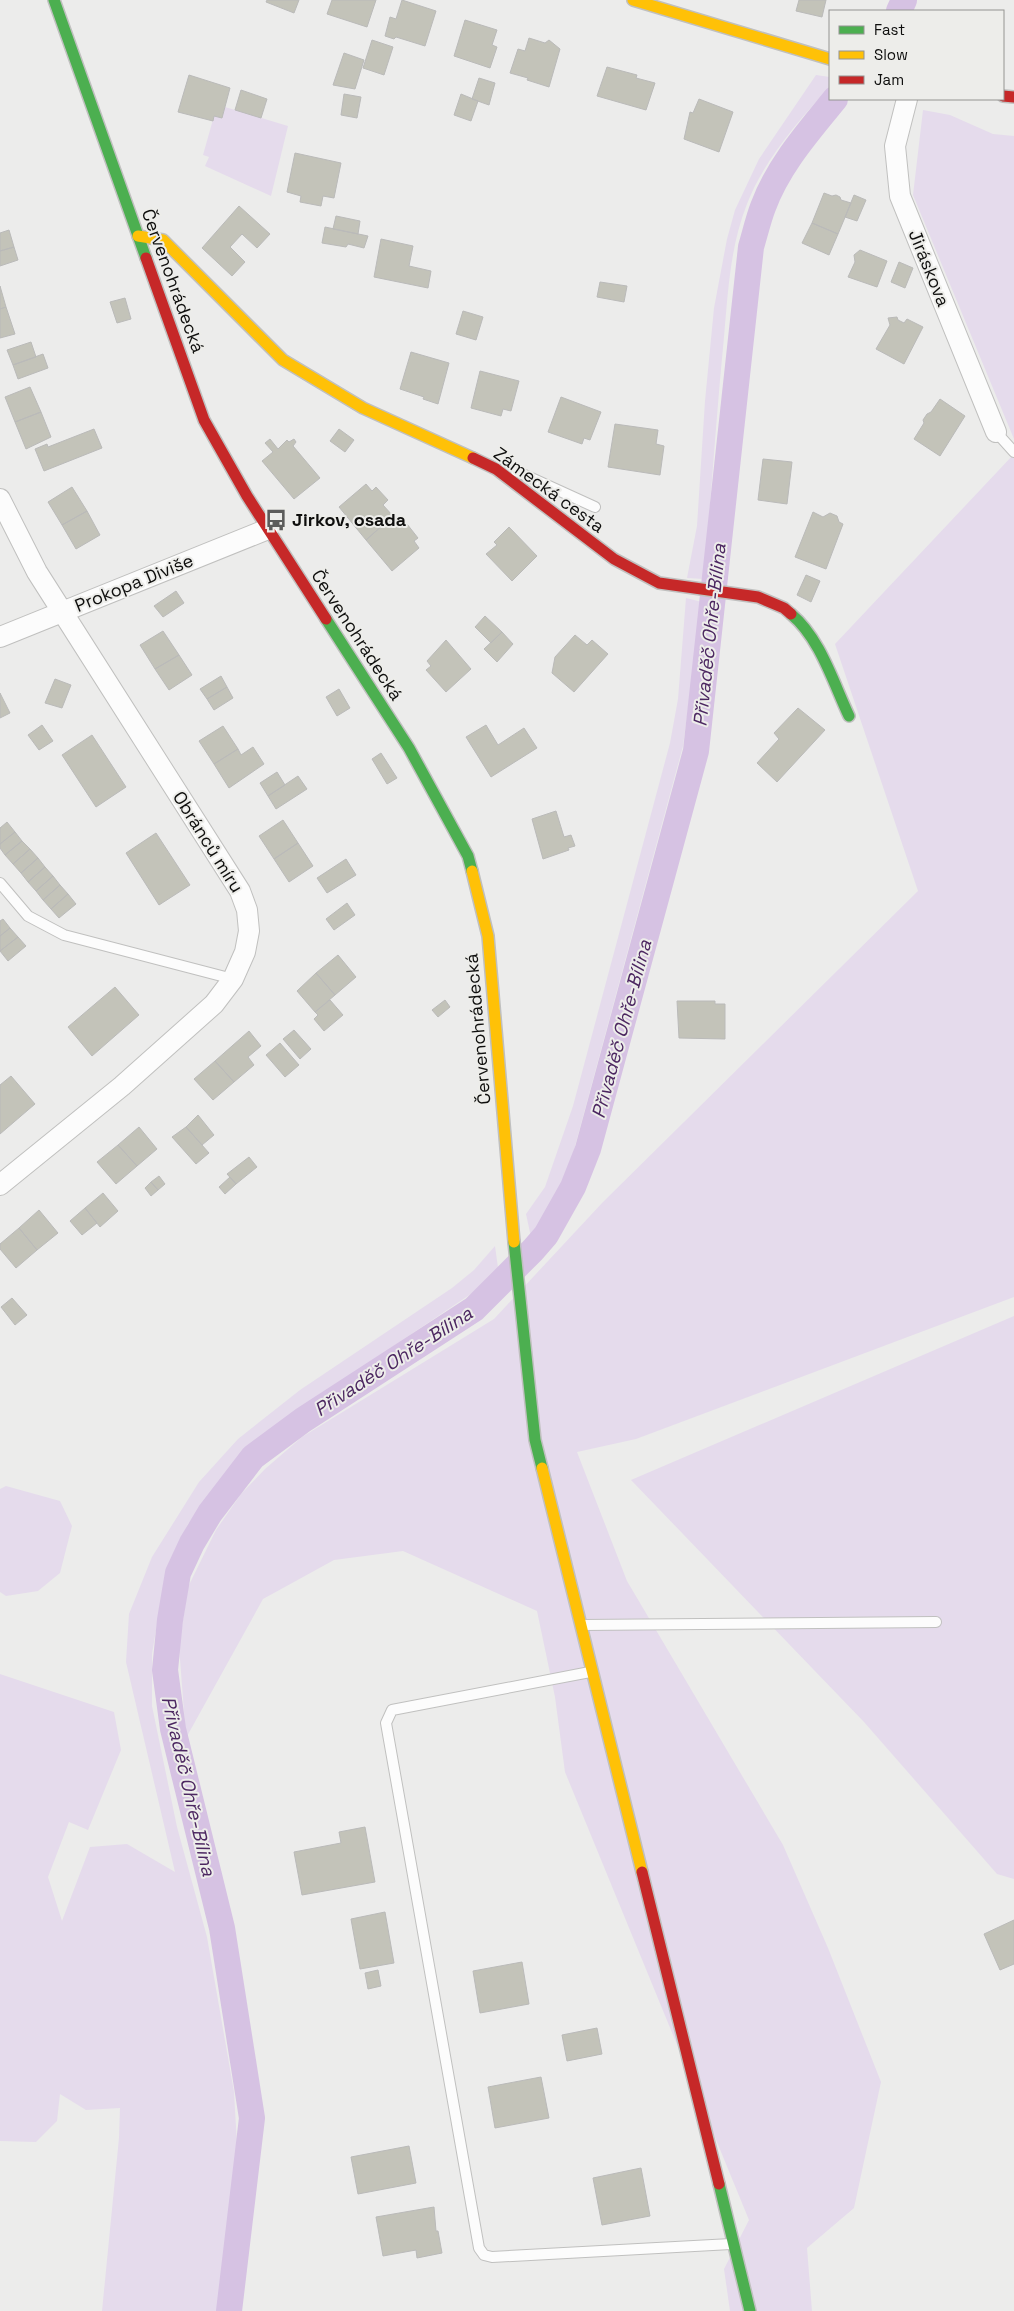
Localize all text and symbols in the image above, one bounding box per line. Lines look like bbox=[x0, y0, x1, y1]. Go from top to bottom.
legend bbox=[829, 10, 1004, 100]
text: Fast bbox=[874, 20, 905, 39]
text: Slow bbox=[874, 45, 908, 64]
text: Jam bbox=[874, 70, 904, 89]
street label: Červenohrádecká bbox=[137, 206, 210, 356]
street label: Jiráskova bbox=[904, 226, 955, 310]
street label: Zámecká cesta bbox=[489, 442, 609, 538]
bus stop icon: Jirkov, osada bbox=[263, 507, 289, 533]
place label: Jirkov, osada bbox=[292, 508, 407, 531]
water label: Přivaděč Ohře-Bílina bbox=[687, 542, 732, 728]
street label: Prokopa Diviše bbox=[71, 548, 196, 617]
street label: Červenohrádecká bbox=[306, 565, 408, 705]
street label: Obránců míru bbox=[168, 787, 249, 897]
water label: Přivaděč Ohře-Bílina bbox=[586, 937, 657, 1121]
street label: Červenohrádecká bbox=[459, 953, 496, 1106]
water label: Přivaděč Ohře-Bílina bbox=[309, 1301, 477, 1422]
water label: Přivaděč Ohře-Bílina bbox=[156, 1694, 221, 1879]

